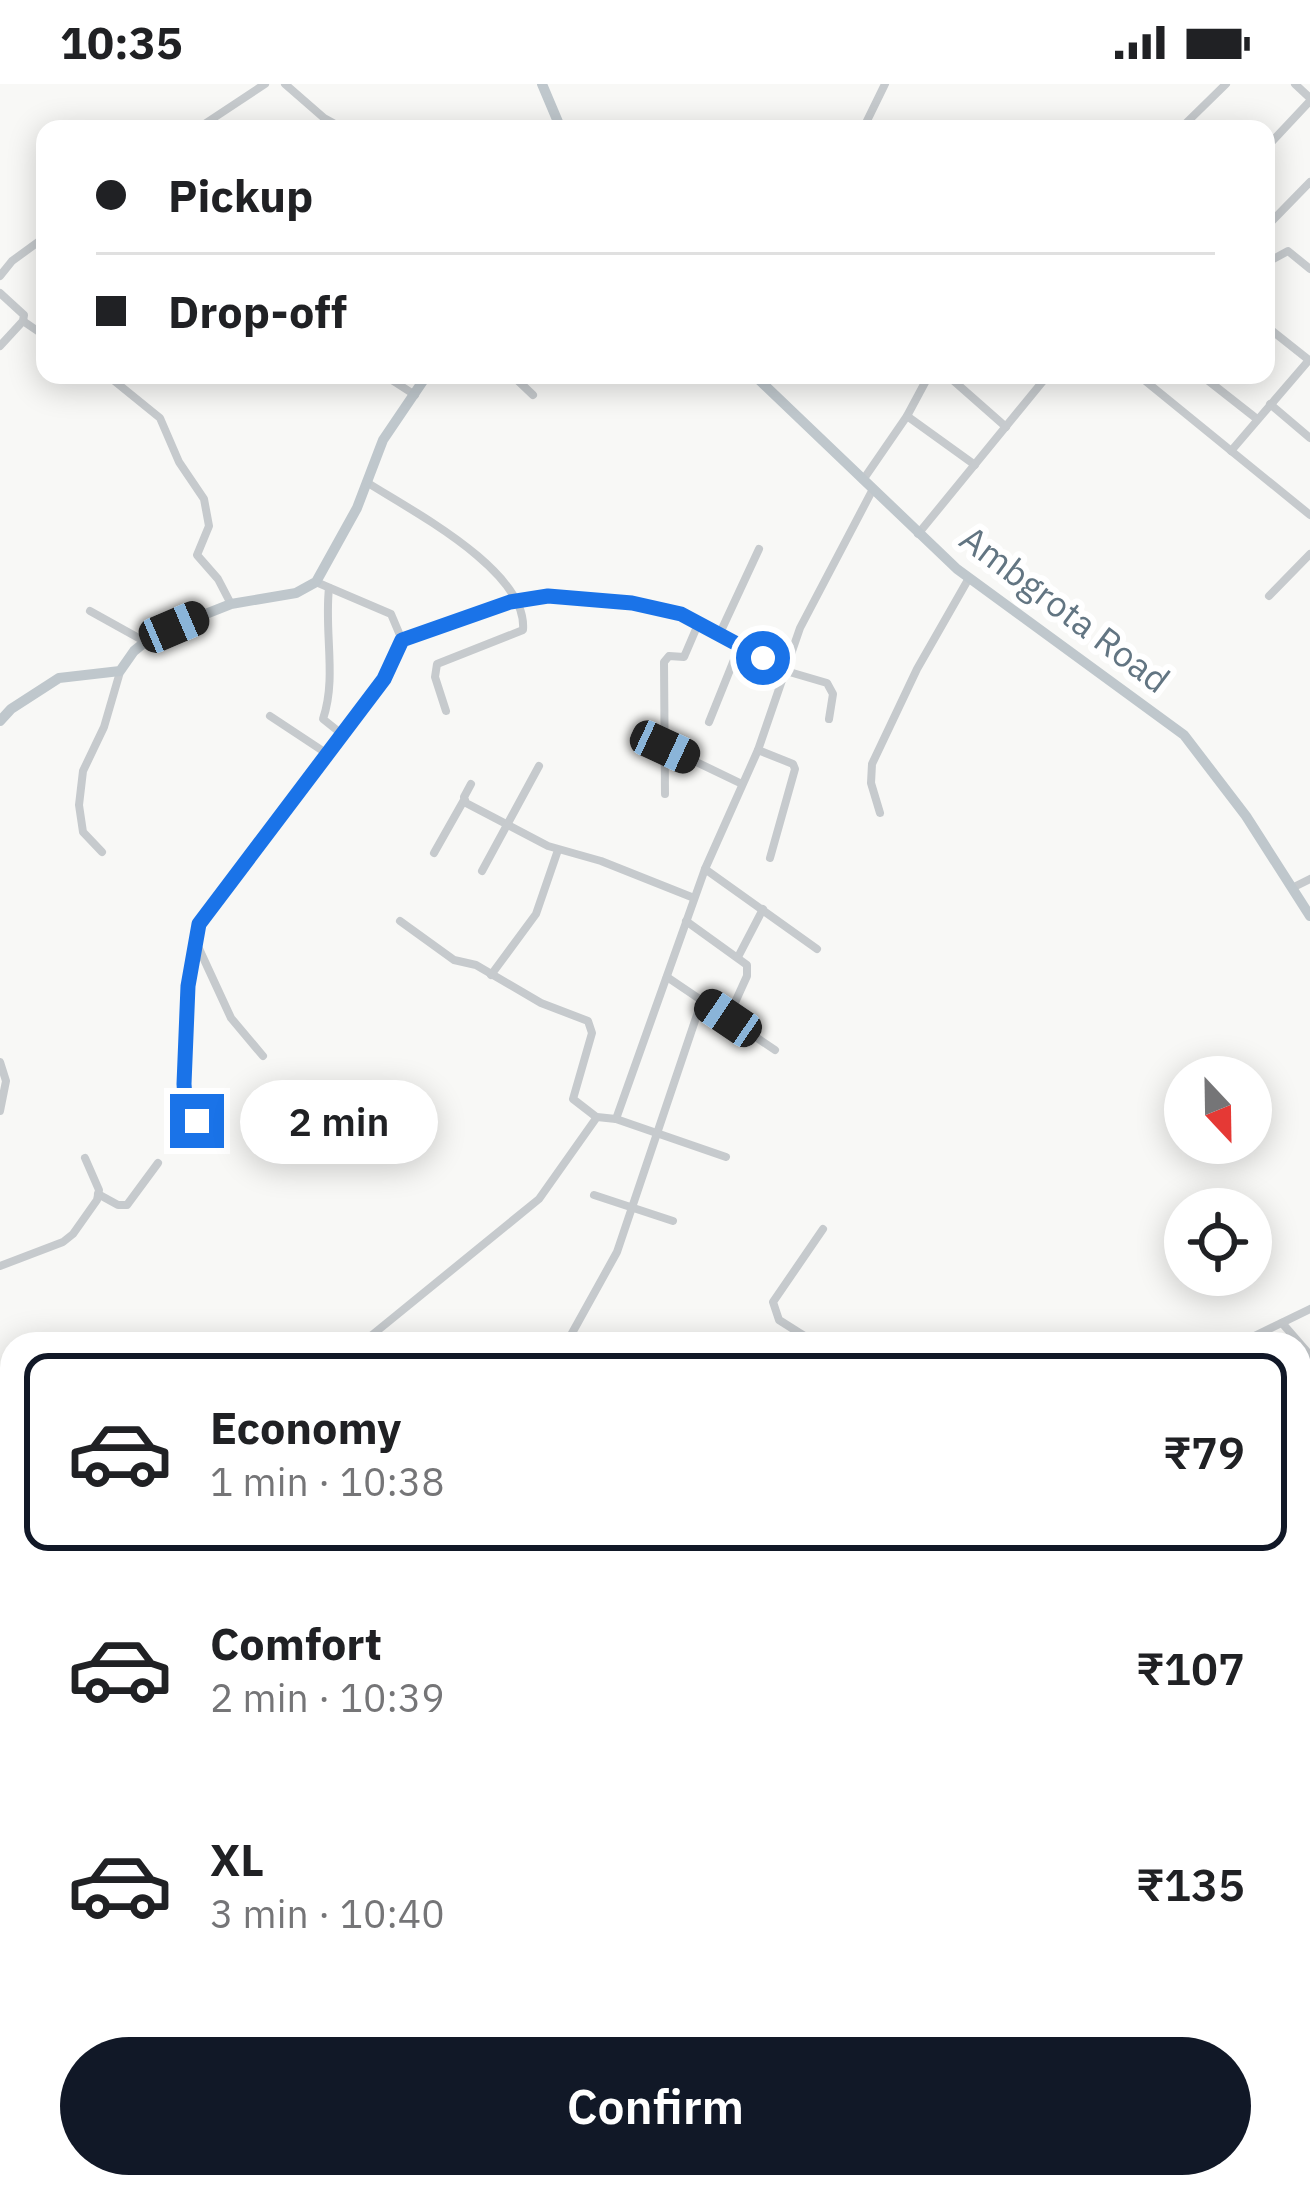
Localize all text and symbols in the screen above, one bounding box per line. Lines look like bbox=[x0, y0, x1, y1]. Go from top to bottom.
text: 10:35 bbox=[60, 13, 183, 71]
text: Pickup bbox=[168, 166, 313, 224]
text: Drop-off bbox=[168, 282, 347, 340]
street label: Ambgrota Road bbox=[951, 514, 1180, 703]
car bbox=[134, 596, 214, 658]
route start bbox=[736, 631, 790, 685]
car bbox=[625, 715, 705, 779]
car bbox=[688, 983, 768, 1053]
north arrow bbox=[1164, 1056, 1272, 1164]
map controls bbox=[1164, 1056, 1272, 1296]
callout: 2 min bbox=[239, 1079, 437, 1163]
route end bbox=[170, 1094, 224, 1148]
text: 2 min bbox=[289, 1096, 389, 1147]
button: locate bbox=[1164, 1188, 1272, 1296]
icon: car bbox=[66, 1398, 174, 1506]
text: Economy bbox=[210, 1398, 401, 1456]
text: ₹79 bbox=[1163, 1423, 1245, 1481]
text: 1 min · 10:38 bbox=[210, 1456, 445, 1507]
icon: car bbox=[66, 1614, 174, 1722]
text: Comfort bbox=[210, 1614, 382, 1672]
text: ₹107 bbox=[1136, 1639, 1245, 1697]
text: 2 min · 10:39 bbox=[210, 1672, 445, 1723]
icon: car bbox=[66, 1830, 174, 1938]
text: XL bbox=[210, 1830, 264, 1888]
text: ₹135 bbox=[1136, 1855, 1245, 1913]
text: 3 min · 10:40 bbox=[210, 1888, 445, 1939]
button: Confirm bbox=[60, 2037, 1251, 2175]

